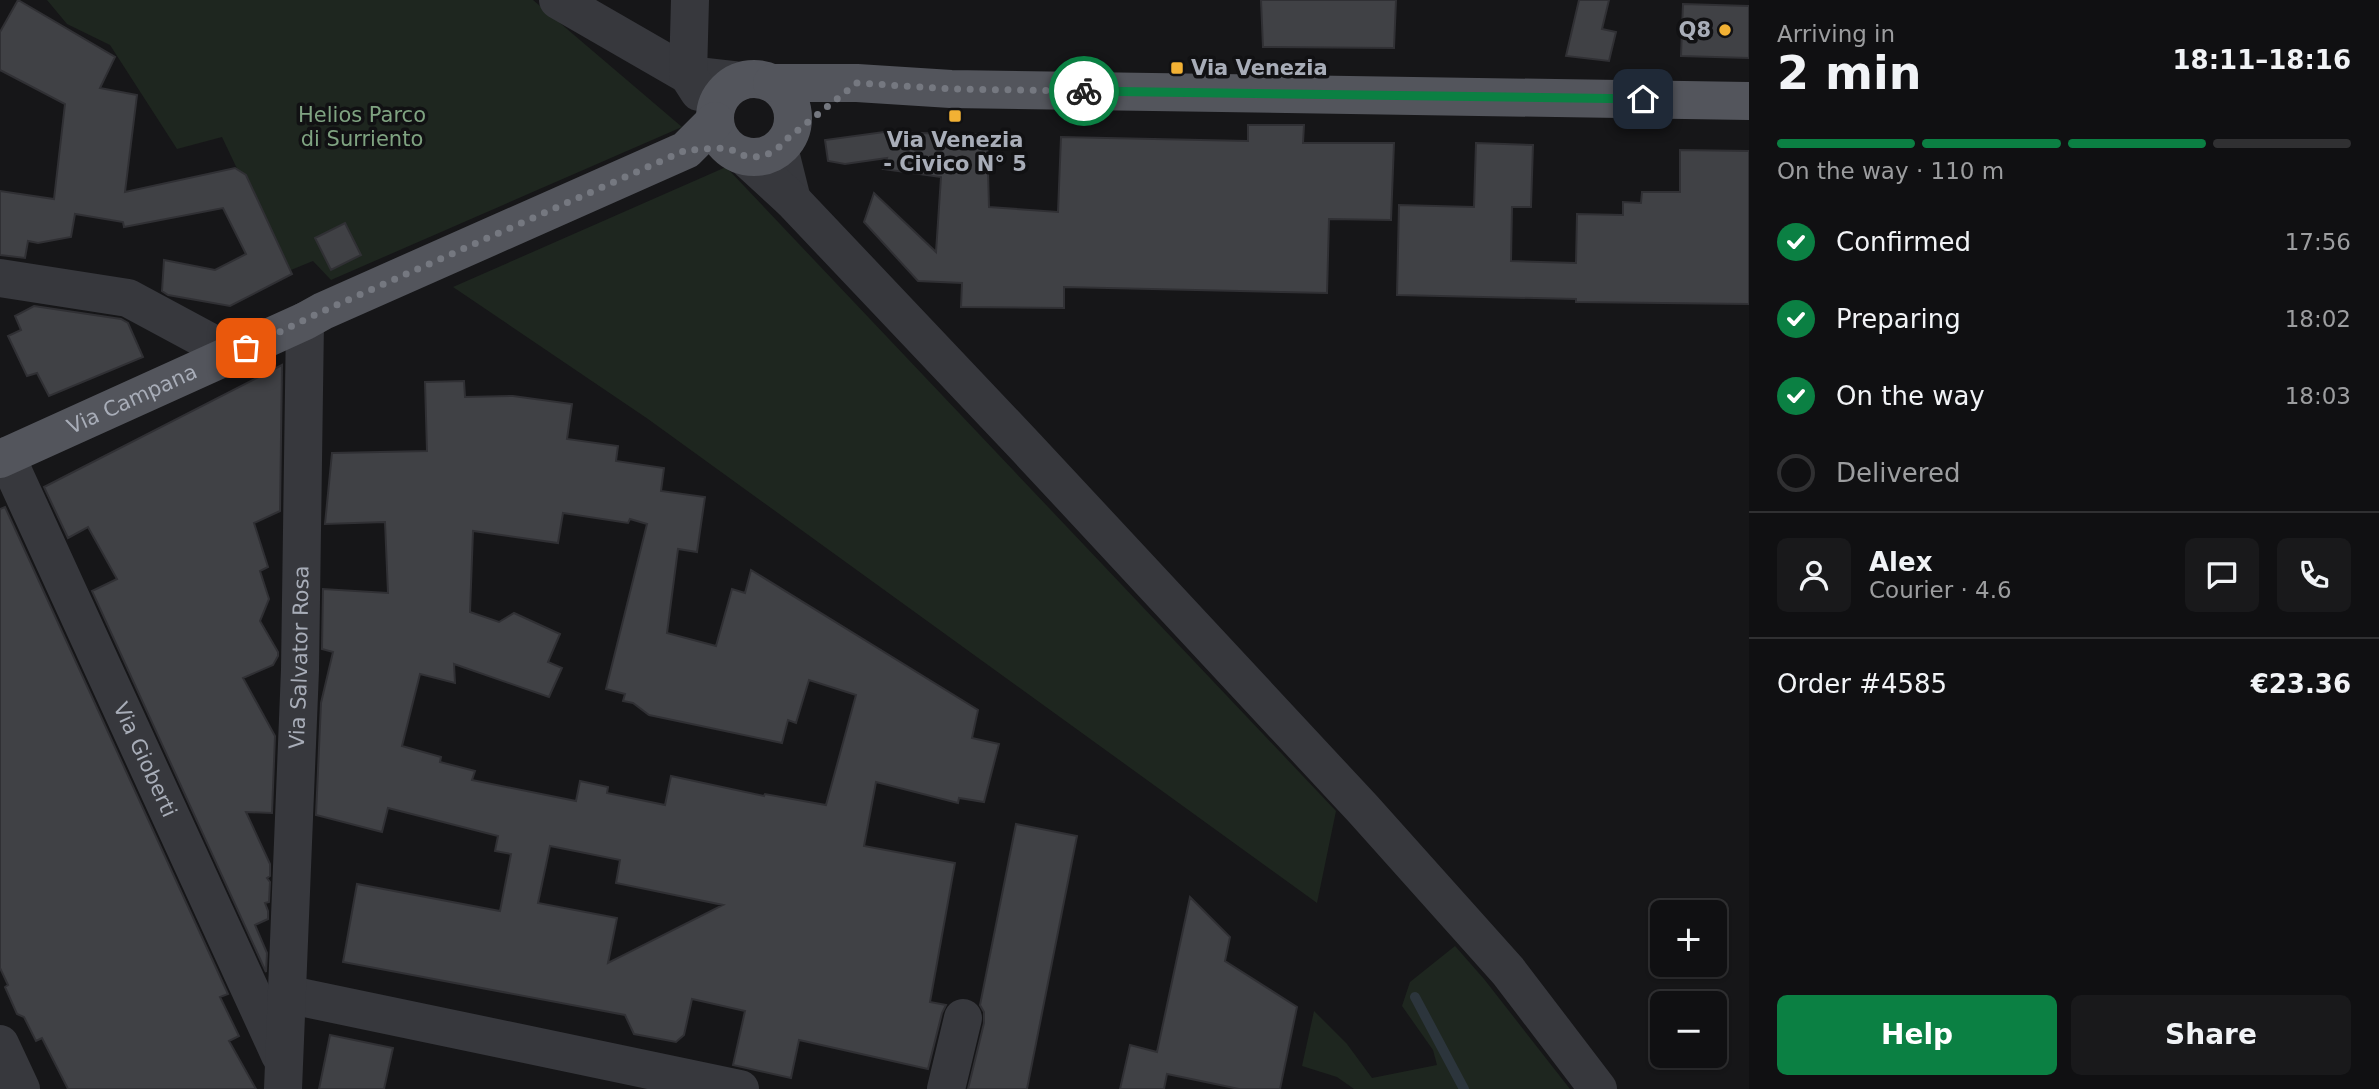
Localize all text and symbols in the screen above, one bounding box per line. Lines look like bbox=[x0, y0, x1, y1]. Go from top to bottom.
place label: Q8 bbox=[1679, 18, 1711, 42]
text: Arriving in bbox=[1777, 21, 1895, 47]
marker: Q8 bbox=[1717, 22, 1733, 38]
text: 18:11–18:16 bbox=[2172, 45, 2351, 75]
text: 2 min bbox=[1777, 46, 1921, 100]
courier bbox=[1049, 56, 1119, 126]
place label: Via Venezia bbox=[1191, 56, 1328, 80]
marker: Via Venezia bbox=[1169, 60, 1185, 76]
pin bbox=[1613, 69, 1673, 129]
icon: bike bbox=[1065, 72, 1103, 110]
icon: home bbox=[1624, 80, 1662, 118]
park label: Helios Parco di Surriento bbox=[298, 103, 426, 151]
marker: Via Venezia - Civico N° 5 bbox=[947, 108, 963, 124]
place label: Via Venezia - Civico N° 5 bbox=[883, 128, 1027, 176]
text: On the way · 110 m bbox=[1777, 158, 2004, 184]
icon: check bbox=[1777, 223, 1815, 261]
text: Confirmed bbox=[1836, 227, 1971, 257]
text: 17:56 bbox=[2285, 229, 2351, 255]
icon: check bbox=[1777, 300, 1815, 338]
text: Preparing bbox=[1836, 304, 1961, 334]
text: 18:02 bbox=[2285, 306, 2351, 332]
pin bbox=[216, 318, 276, 378]
icon: bag bbox=[227, 329, 265, 367]
street label: Via Campana bbox=[64, 359, 201, 439]
icon: check bbox=[1777, 377, 1815, 415]
text: On the way bbox=[1836, 381, 1985, 411]
text: 18:03 bbox=[2285, 383, 2351, 409]
text: Delivered bbox=[1836, 458, 1960, 488]
button: person bbox=[1777, 538, 1851, 612]
button: chat bbox=[2185, 538, 2259, 612]
button: phone bbox=[2277, 538, 2351, 612]
text: Alex bbox=[1869, 547, 1932, 577]
street label: Via Salvator Rosa bbox=[285, 565, 313, 749]
text: Courier · 4.6 bbox=[1869, 577, 2012, 603]
text: Order #4585 bbox=[1777, 669, 1947, 699]
text: €23.36 bbox=[2251, 669, 2351, 699]
street label: Via Gioberti bbox=[108, 699, 181, 821]
map controls bbox=[1650, 900, 1727, 1068]
button: + bbox=[1650, 900, 1727, 977]
button: − bbox=[1650, 991, 1727, 1068]
button: Help bbox=[1777, 995, 2057, 1075]
button: Share bbox=[2071, 995, 2351, 1075]

